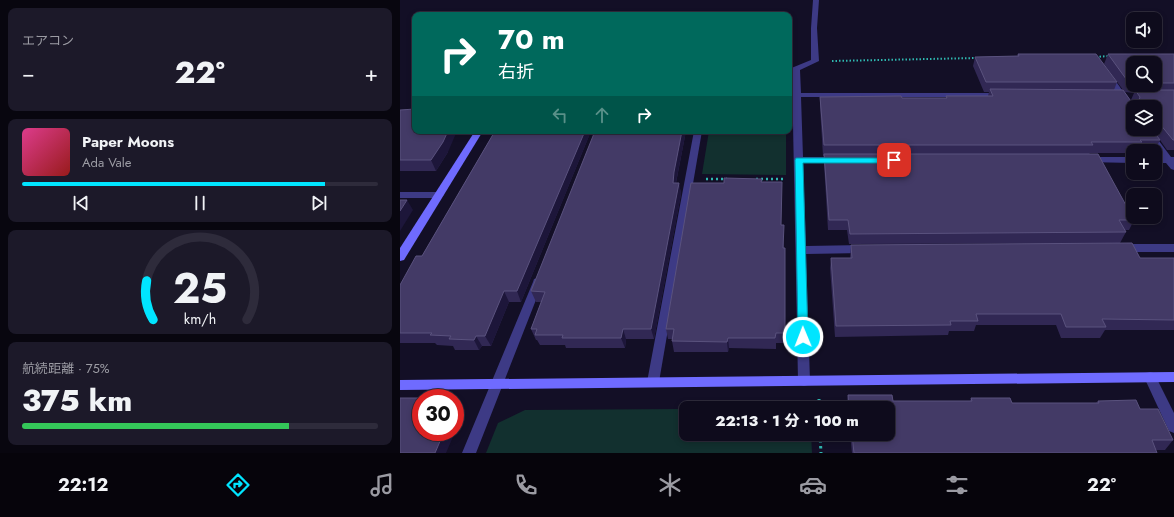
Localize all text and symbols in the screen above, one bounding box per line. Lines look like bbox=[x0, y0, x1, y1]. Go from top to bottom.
map controls bbox=[1126, 12, 1162, 224]
button: sound bbox=[1126, 12, 1162, 48]
text: 70 m bbox=[498, 19, 565, 60]
icon: right bbox=[432, 28, 484, 80]
text: エアコン bbox=[22, 31, 74, 50]
text: 22° bbox=[175, 51, 225, 94]
button: search bbox=[1126, 56, 1162, 92]
text: − bbox=[22, 57, 35, 89]
text: + bbox=[364, 57, 378, 89]
text: 右折 bbox=[498, 59, 534, 85]
button: layers bbox=[1126, 100, 1162, 136]
icon: left bbox=[549, 104, 571, 126]
icon: ahead bbox=[591, 104, 613, 126]
icon: right bbox=[633, 104, 655, 126]
text: Paper Moons bbox=[82, 131, 174, 153]
pin bbox=[877, 143, 911, 177]
button: + bbox=[1126, 144, 1162, 180]
icon: arrive bbox=[883, 149, 905, 171]
text: Ada Vale bbox=[82, 153, 131, 172]
button: − bbox=[1126, 188, 1162, 224]
icon: previous bbox=[70, 192, 92, 214]
icon: pause bbox=[189, 192, 211, 214]
icon: next bbox=[308, 192, 330, 214]
text: 25 bbox=[173, 258, 227, 319]
text: km/h bbox=[184, 309, 216, 329]
position arrow bbox=[782, 316, 824, 358]
text: 航続距離 · 75% bbox=[22, 359, 110, 378]
text: 375 km bbox=[22, 379, 132, 422]
speed limit sign: 30 bbox=[412, 389, 464, 441]
text: 22:13 · 1 分 · 100 m bbox=[715, 410, 859, 432]
icon: directions bbox=[224, 471, 252, 499]
icon: music bbox=[368, 471, 396, 499]
icon: phone bbox=[512, 471, 540, 499]
icon: climate bbox=[656, 471, 684, 499]
icon: car bbox=[799, 471, 827, 499]
icon: filters bbox=[943, 471, 971, 499]
text: 22:12 bbox=[58, 472, 108, 498]
text: 22° bbox=[1087, 472, 1116, 498]

